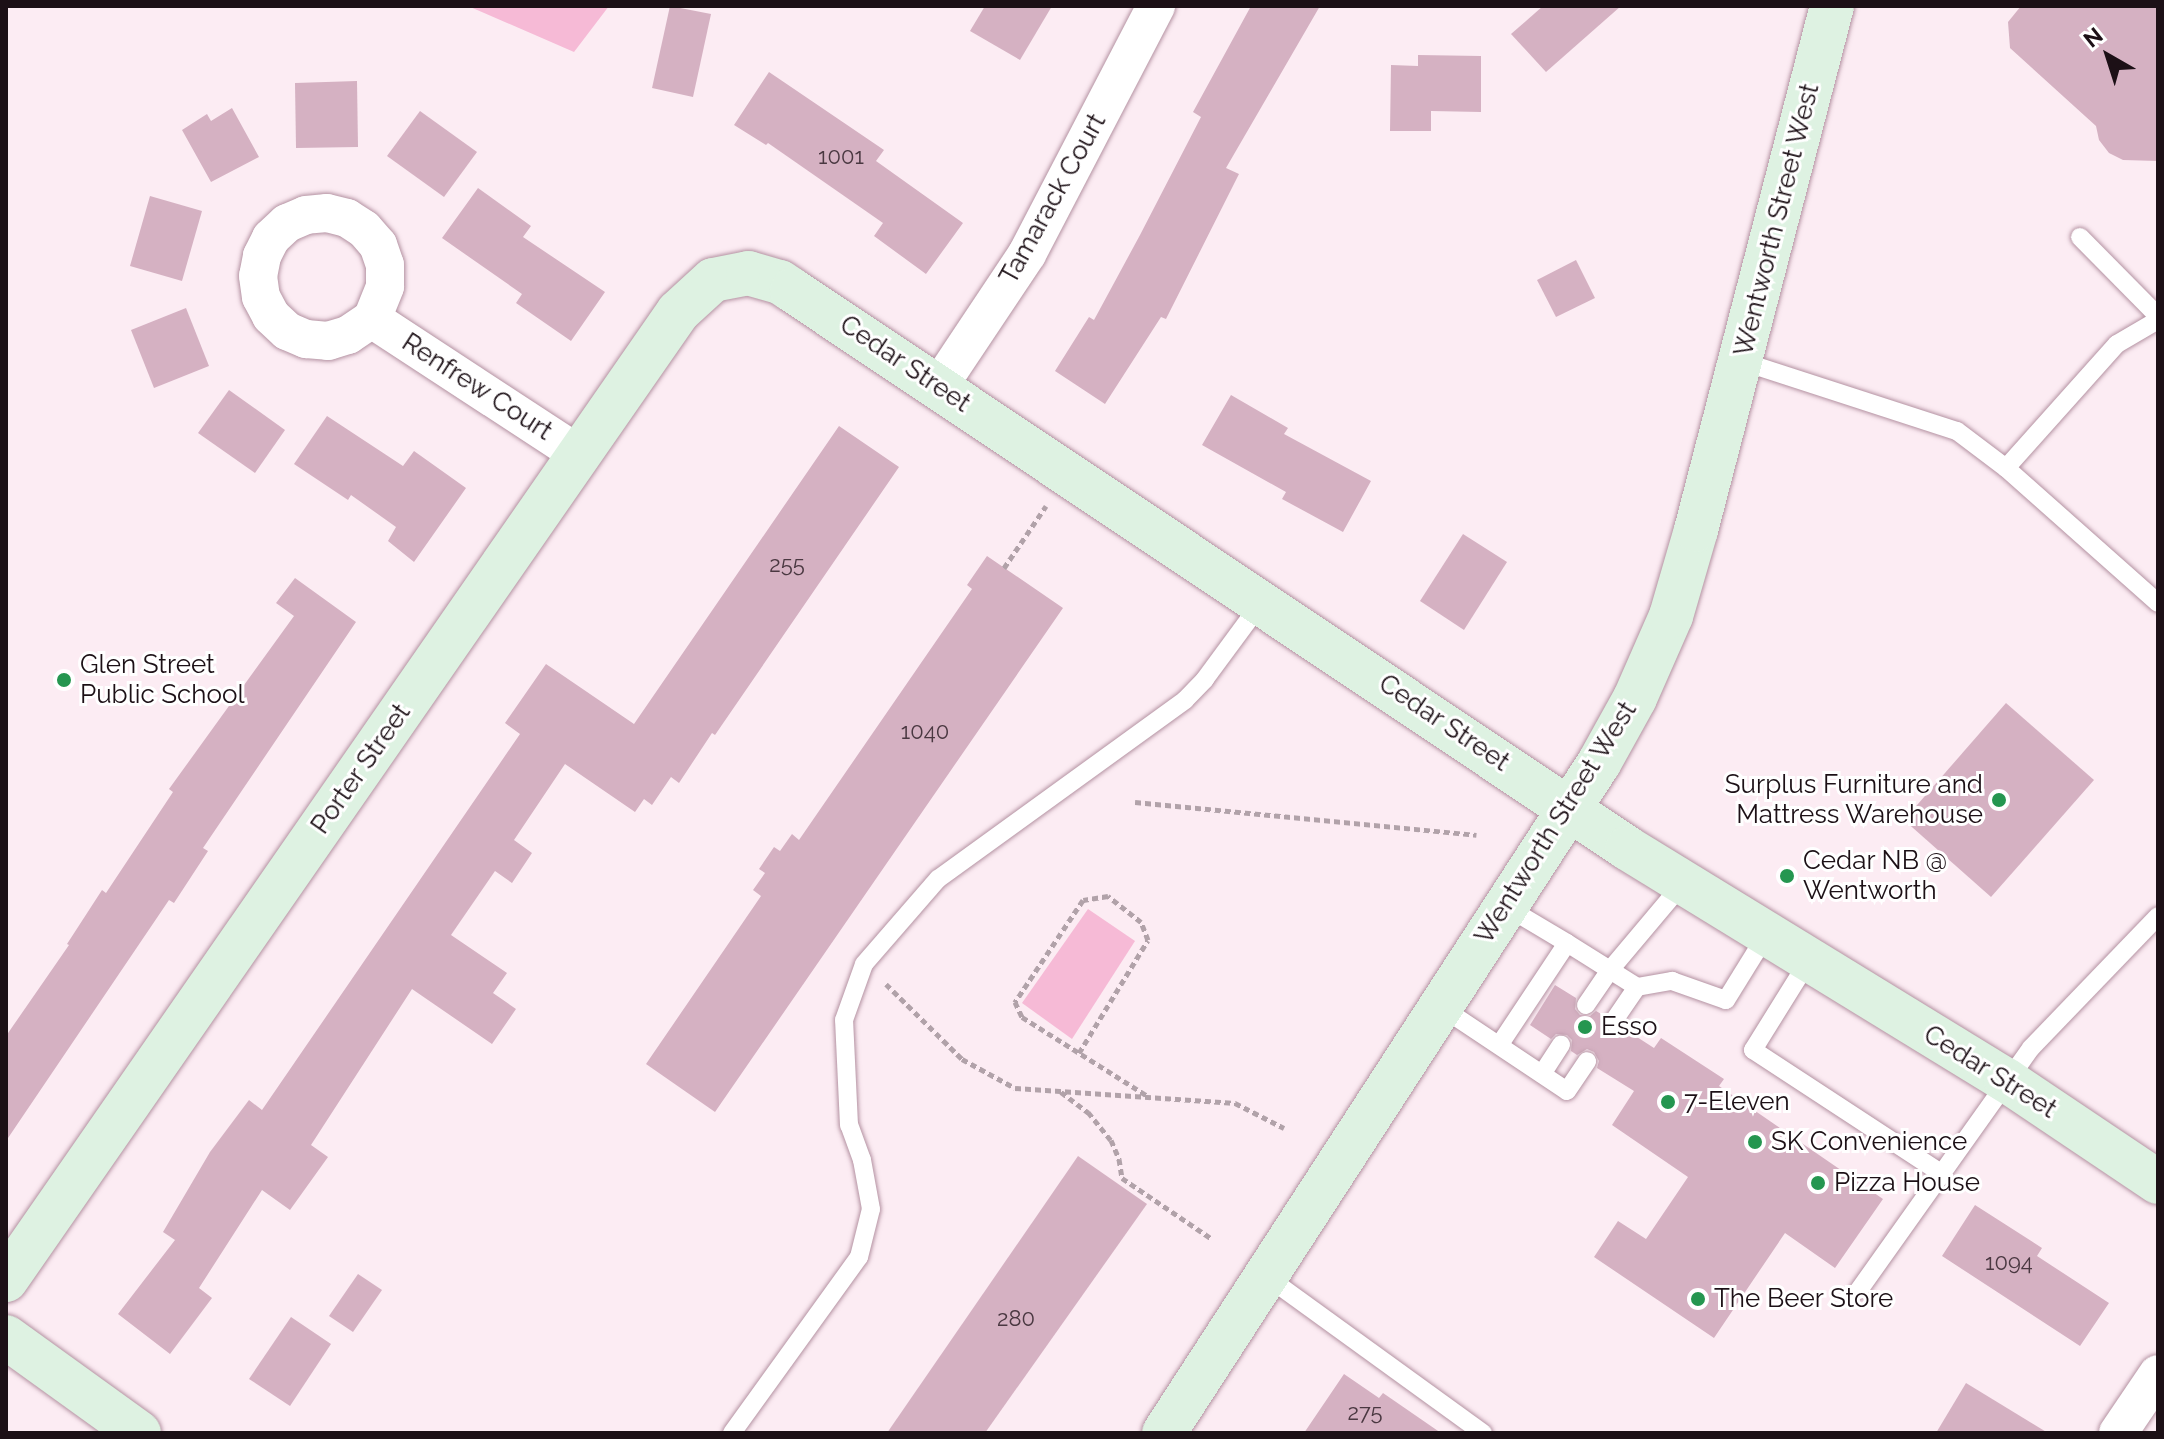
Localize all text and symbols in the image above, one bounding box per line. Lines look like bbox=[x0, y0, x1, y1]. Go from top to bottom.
north arrow bbox=[2068, 16, 2148, 96]
text: N bbox=[2078, 22, 2108, 53]
street label: Wentworth Street West bbox=[1728, 80, 1826, 360]
street label: Tamarack Court bbox=[993, 108, 1113, 290]
house number: 1001 bbox=[818, 144, 864, 170]
street label: Cedar Street bbox=[834, 309, 976, 419]
street label: Renfrew Court bbox=[396, 327, 558, 447]
house number: 255 bbox=[769, 552, 805, 578]
place label: Glen Street Public School bbox=[80, 649, 245, 710]
street label: Cedar Street bbox=[1373, 668, 1515, 778]
marker: Glen Street Public School bbox=[55, 671, 73, 689]
street label: Wentworth Street West bbox=[1468, 696, 1644, 950]
street label: Porter Street bbox=[305, 698, 417, 840]
house number: 1040 bbox=[901, 719, 949, 745]
place label: Surplus Furniture and Mattress Warehouse bbox=[1725, 769, 1983, 830]
marker: Surplus Furniture and Mattress Warehouse bbox=[1990, 791, 2008, 809]
place label: Cedar NB @ Wentworth bbox=[1803, 845, 1948, 906]
marker: Cedar NB @ Wentworth bbox=[1778, 867, 1796, 885]
place label: Esso bbox=[1601, 1011, 1657, 1043]
marker: Esso bbox=[1576, 1018, 1594, 1036]
street label: Cedar Street bbox=[1918, 1019, 2062, 1125]
place label: 7-Eleven bbox=[1684, 1086, 1790, 1118]
marker: 7-Eleven bbox=[1659, 1093, 1677, 1111]
place label: SK Convenience bbox=[1771, 1126, 1968, 1158]
marker: SK Convenience bbox=[1746, 1133, 1764, 1151]
place label: Pizza House bbox=[1834, 1167, 1980, 1199]
marker: Pizza House bbox=[1809, 1174, 1827, 1192]
house number: 1094 bbox=[1985, 1250, 2033, 1276]
place label: The Beer Store bbox=[1714, 1283, 1894, 1315]
marker: The Beer Store bbox=[1689, 1290, 1707, 1308]
house number: 280 bbox=[997, 1306, 1035, 1332]
house number: 275 bbox=[1348, 1400, 1382, 1426]

